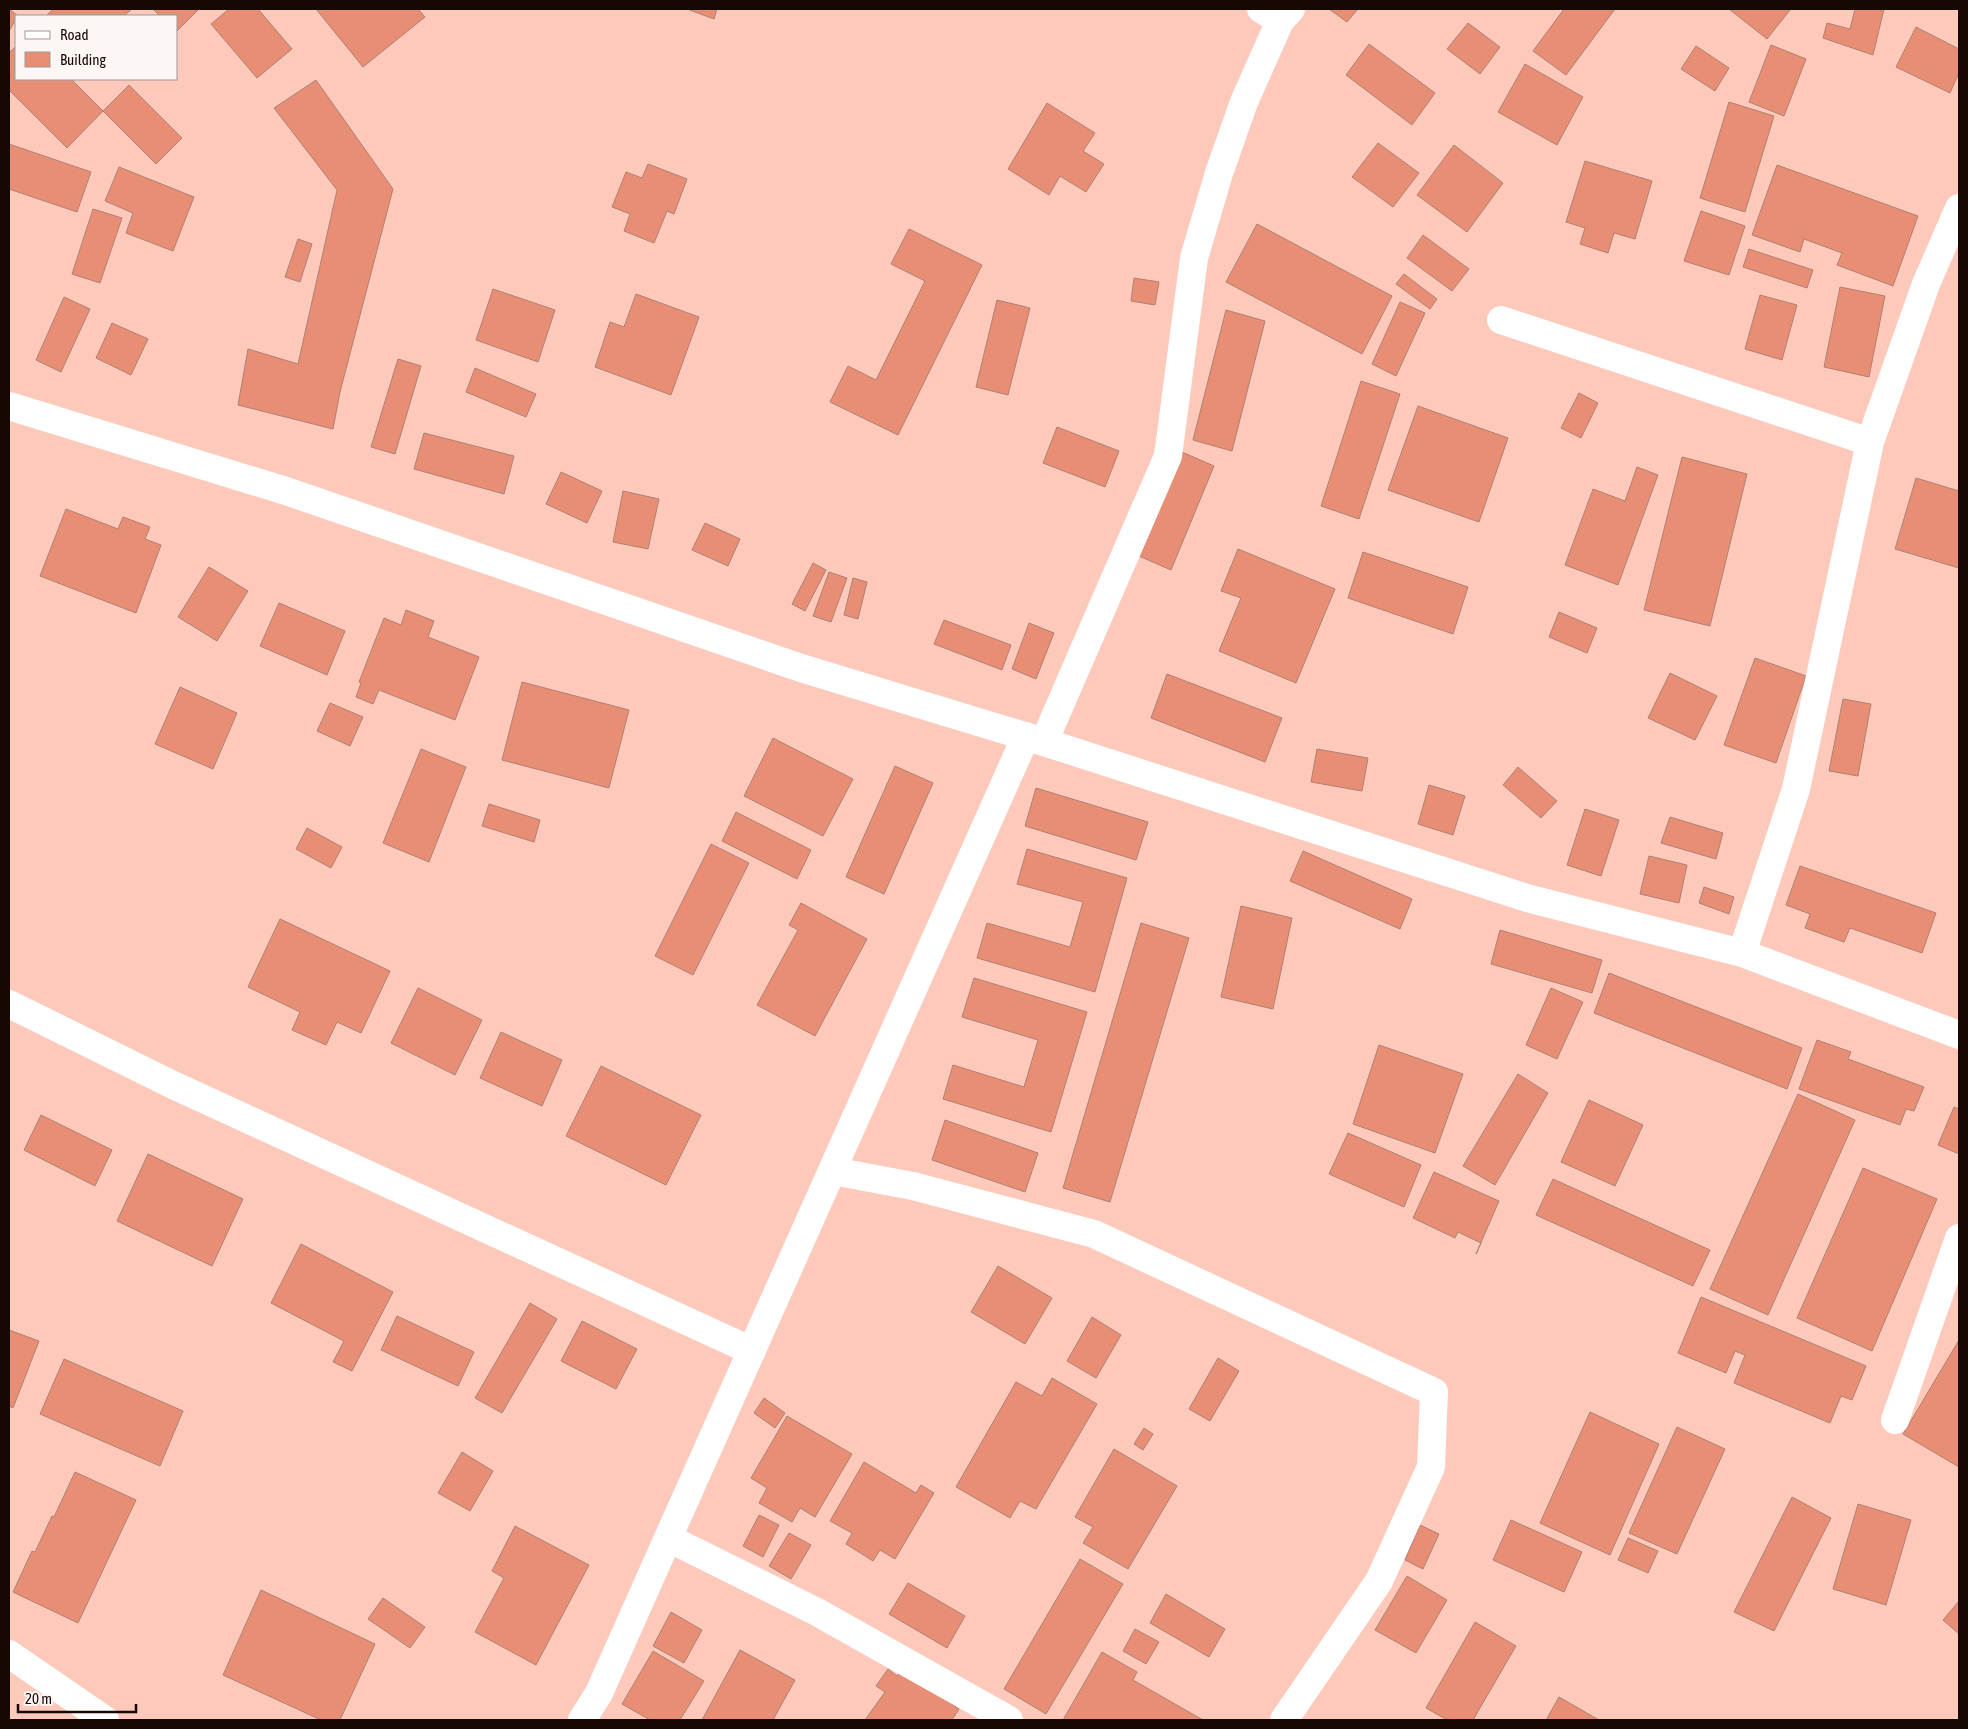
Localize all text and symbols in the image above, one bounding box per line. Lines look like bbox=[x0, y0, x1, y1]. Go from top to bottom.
legend bbox=[15, 15, 178, 80]
text: Road bbox=[60, 26, 89, 43]
text: Building bbox=[60, 51, 106, 68]
scale bar bbox=[18, 1682, 135, 1714]
text: 20 m bbox=[25, 1690, 52, 1707]

